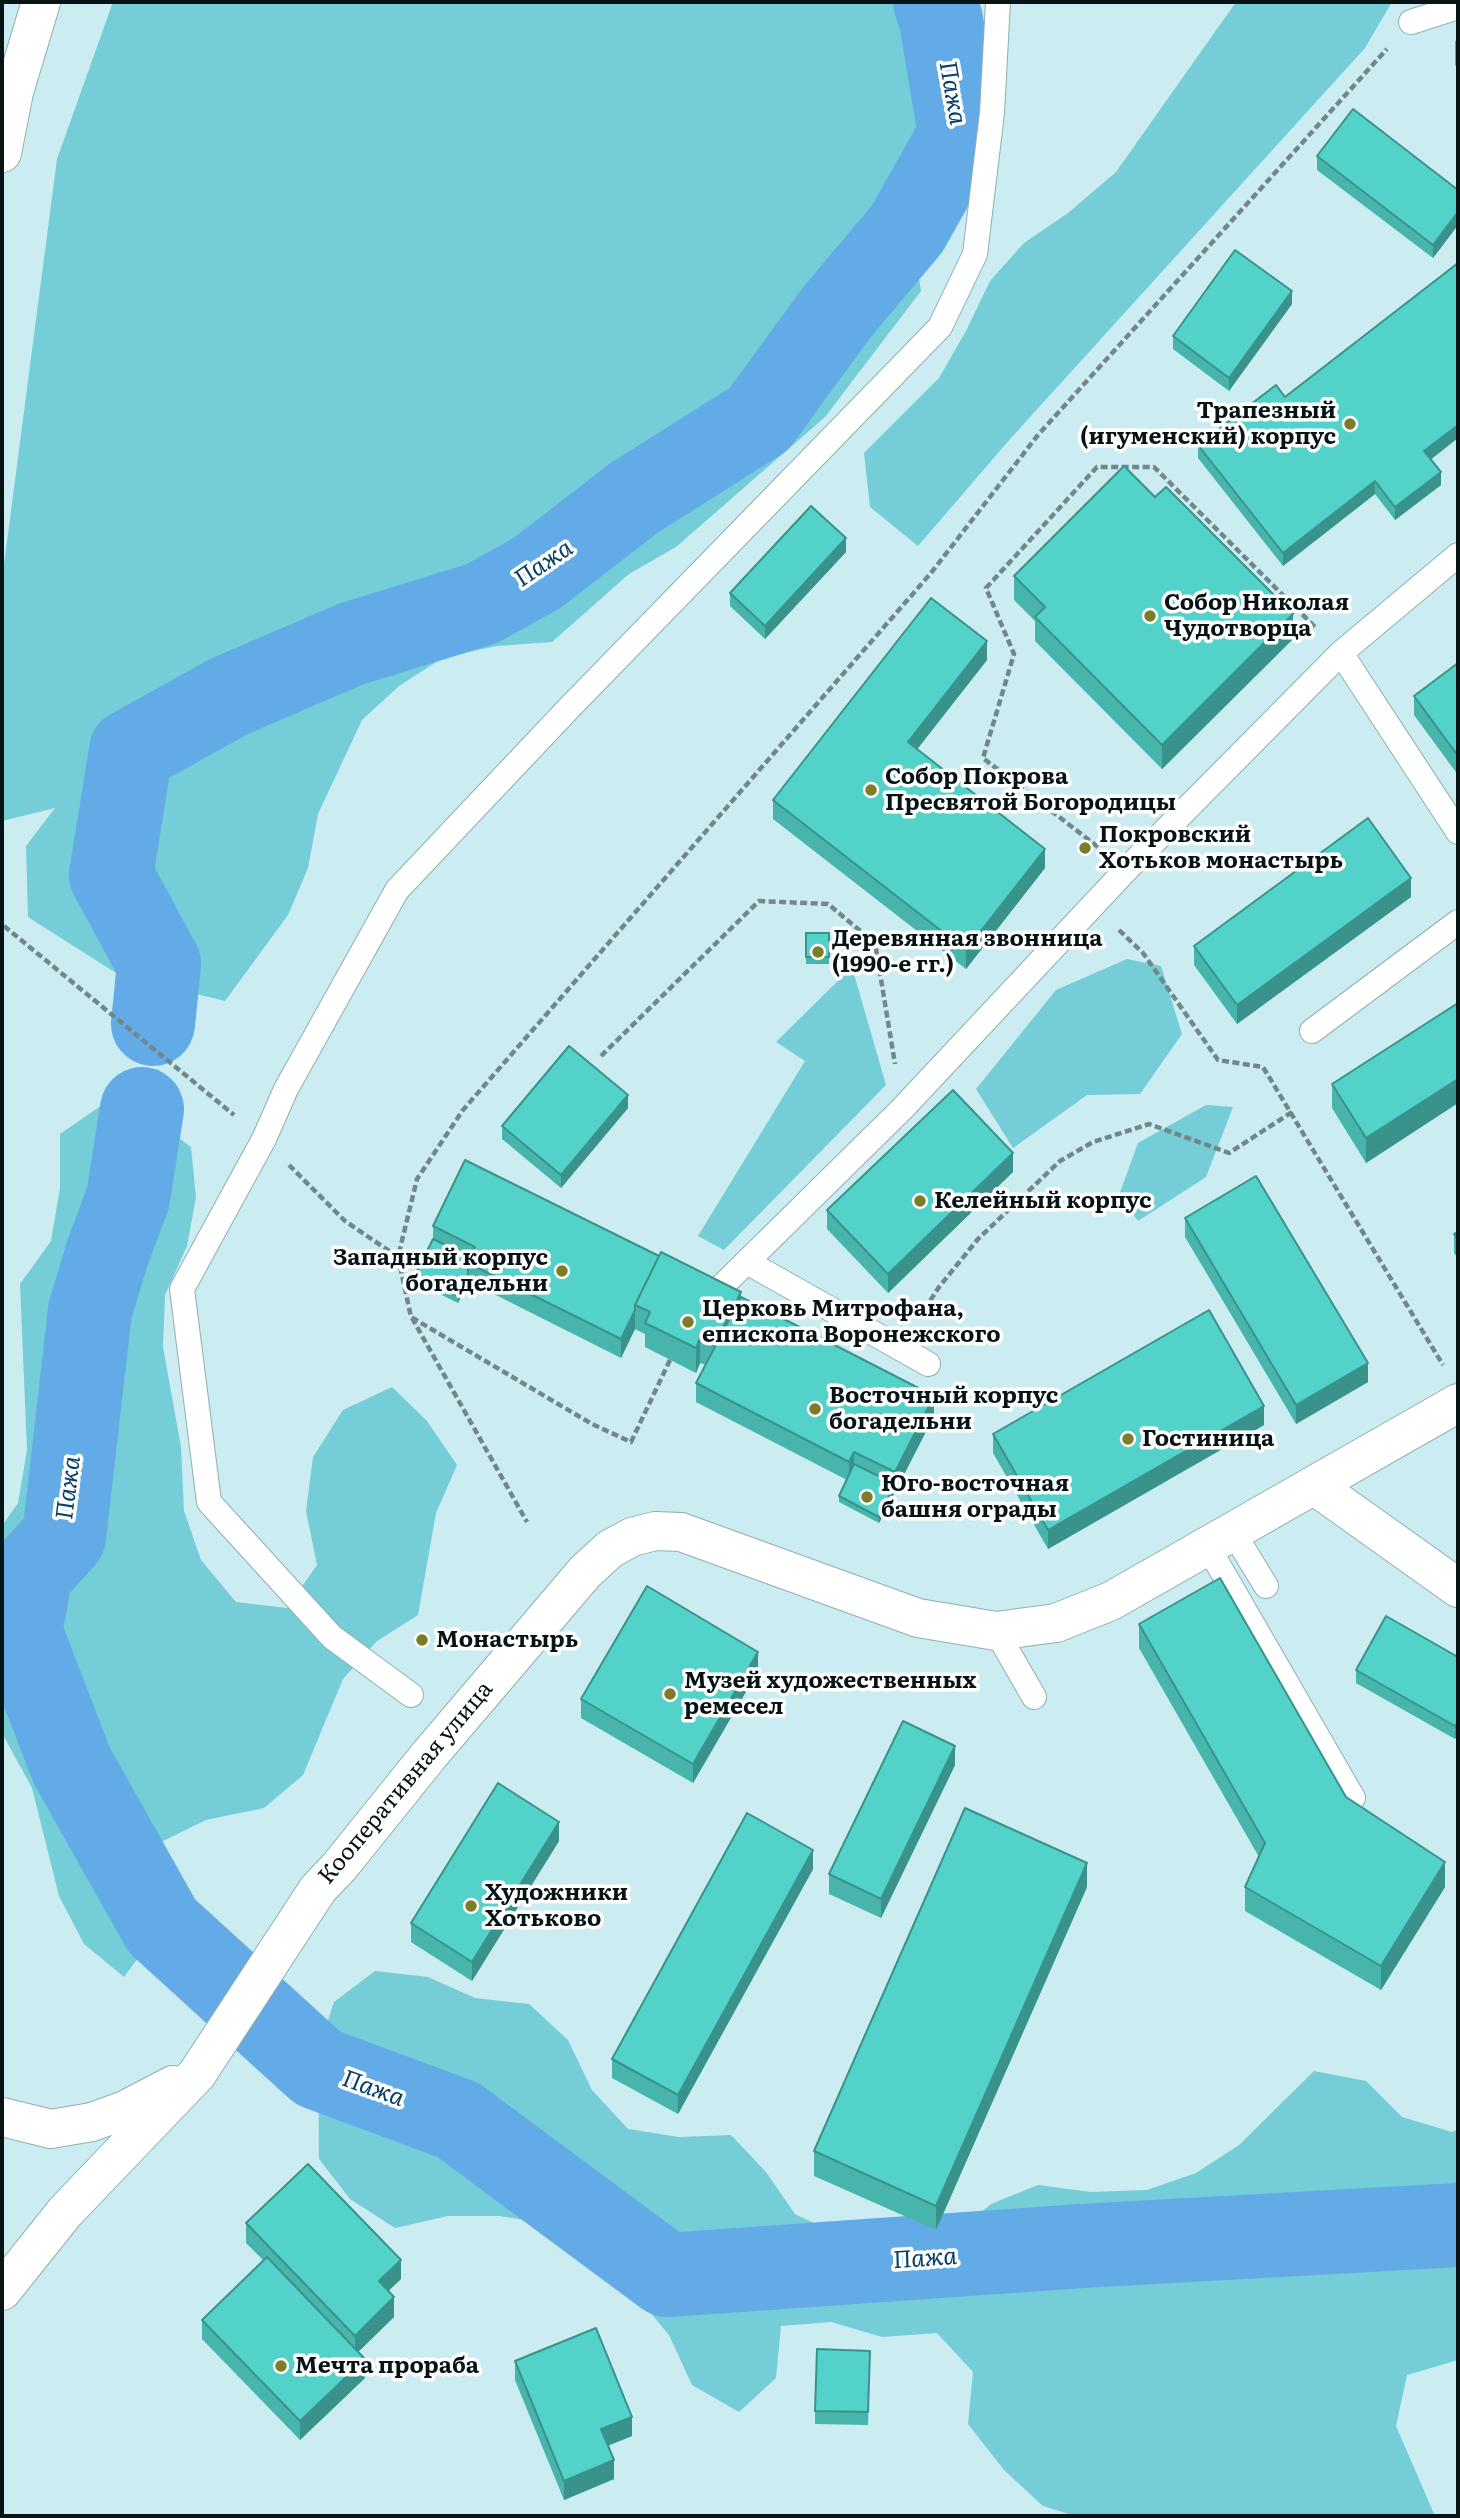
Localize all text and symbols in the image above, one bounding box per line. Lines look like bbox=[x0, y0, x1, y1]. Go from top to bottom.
water label: Пажа bbox=[932, 59, 972, 127]
place label: Трапезный (игуменский) корпус bbox=[1080, 397, 1336, 451]
marker: Трапезный (игуменский) корпус bbox=[1342, 416, 1358, 432]
water label: Пажа bbox=[509, 534, 579, 594]
place label: Собор Николая Чудотворца bbox=[1164, 589, 1349, 643]
marker: Собор Николая Чудотворца bbox=[1142, 608, 1158, 624]
place label: Собор Покрова Пресвятой Богородицы bbox=[885, 763, 1176, 817]
marker: Собор Покрова Пресвятой Богородицы bbox=[863, 782, 879, 798]
place label: Покровский Хотьков монастырь bbox=[1099, 821, 1343, 875]
marker: Покровский Хотьков монастырь bbox=[1077, 840, 1093, 856]
place label: Деревянная звонница (1990-е гг.) bbox=[832, 925, 1102, 979]
marker: Деревянная звонница (1990-е гг.) bbox=[810, 944, 826, 960]
place label: Келейный корпус bbox=[934, 1187, 1152, 1215]
marker: Келейный корпус bbox=[912, 1193, 928, 1209]
place label: Западный корпус богадельни bbox=[333, 1244, 548, 1298]
marker: Западный корпус богадельни bbox=[554, 1263, 570, 1279]
place label: Церковь Митрофана, епископа Воронежского bbox=[702, 1295, 1001, 1349]
marker: Церковь Митрофана, епископа Воронежского bbox=[680, 1314, 696, 1330]
place label: Восточный корпус богадельни bbox=[829, 1382, 1058, 1436]
marker: Восточный корпус богадельни bbox=[807, 1401, 823, 1417]
place label: Гостиница bbox=[1142, 1425, 1274, 1453]
marker: Гостиница bbox=[1120, 1431, 1136, 1447]
water label: Пажа bbox=[51, 1455, 87, 1521]
place label: Юго-восточная башня ограды bbox=[881, 1470, 1069, 1524]
marker: Юго-восточная башня ограды bbox=[859, 1489, 875, 1505]
place label: Монастырь bbox=[436, 1626, 578, 1654]
marker: Монастырь bbox=[414, 1632, 430, 1648]
place label: Музей художественных ремесел bbox=[684, 1667, 976, 1721]
street label: Кооперативная улица bbox=[313, 1676, 499, 1890]
marker: Музей художественных ремесел bbox=[662, 1686, 678, 1702]
place label: Художники Хотьково bbox=[485, 1879, 628, 1933]
marker: Художники Хотьково bbox=[463, 1898, 479, 1914]
water label: Пажа bbox=[338, 2065, 408, 2113]
water label: Пажа bbox=[892, 2242, 958, 2276]
place label: Мечта прораба bbox=[295, 2352, 479, 2380]
marker: Мечта прораба bbox=[273, 2358, 289, 2374]

